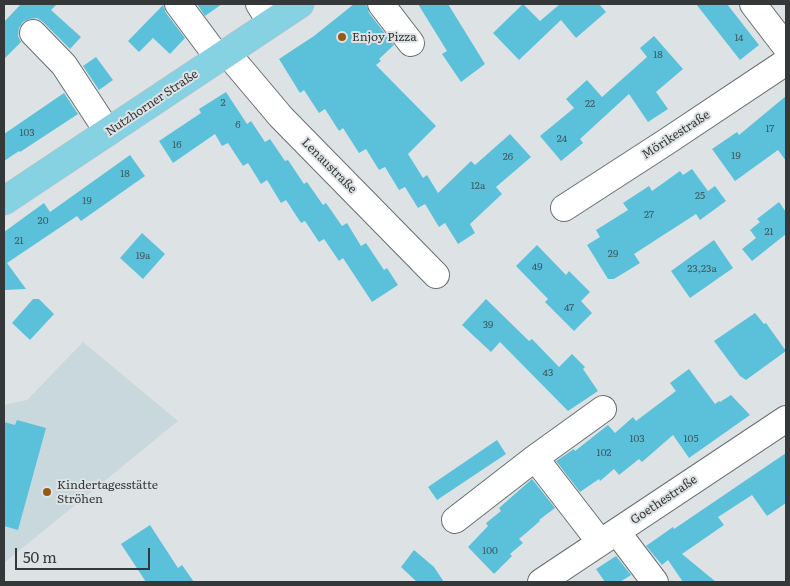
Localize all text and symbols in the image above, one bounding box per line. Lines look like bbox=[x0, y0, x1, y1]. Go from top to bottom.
place label: Enjoy Pizza bbox=[352, 30, 417, 44]
marker: Enjoy Pizza bbox=[336, 31, 348, 43]
house number: 14 bbox=[734, 32, 744, 44]
house number: 18 bbox=[653, 49, 663, 61]
street label: Nutzhorner Straße bbox=[103, 67, 201, 139]
house number: 2 bbox=[220, 97, 226, 109]
house number: 22 bbox=[585, 98, 595, 110]
street label: Mörikestraße bbox=[639, 108, 713, 162]
house number: 6 bbox=[235, 119, 241, 131]
house number: 17 bbox=[766, 123, 774, 135]
house number: 103 bbox=[19, 127, 35, 139]
house number: 24 bbox=[557, 133, 567, 145]
street label: Lenaustraße bbox=[298, 135, 360, 197]
house number: 16 bbox=[172, 139, 182, 151]
house number: 19 bbox=[731, 150, 741, 162]
house number: 26 bbox=[503, 151, 513, 163]
house number: 18 bbox=[120, 168, 130, 180]
house number: 12a bbox=[471, 180, 485, 192]
house number: 25 bbox=[695, 190, 705, 202]
house number: 19 bbox=[82, 195, 92, 207]
house number: 27 bbox=[644, 209, 654, 221]
house number: 20 bbox=[38, 215, 48, 227]
house number: 21 bbox=[764, 226, 774, 238]
house number: 21 bbox=[14, 235, 24, 247]
house number: 29 bbox=[608, 248, 618, 260]
house number: 19a bbox=[136, 250, 150, 262]
house number: 49 bbox=[532, 261, 542, 273]
house number: 23,23a bbox=[687, 263, 717, 275]
house number: 47 bbox=[564, 302, 574, 314]
house number: 39 bbox=[483, 319, 493, 331]
house number: 43 bbox=[543, 367, 553, 379]
house number: 103 bbox=[629, 433, 645, 445]
house number: 105 bbox=[684, 433, 698, 445]
house number: 102 bbox=[597, 447, 611, 459]
street label: Goethestraße bbox=[628, 472, 700, 528]
place label: Kindertagesstätte Ströhen bbox=[57, 478, 158, 506]
marker: Kindertagesstätte Ströhen bbox=[41, 486, 53, 498]
scale bar bbox=[18, 538, 152, 570]
text: 50 m bbox=[23, 545, 57, 568]
house number: 100 bbox=[482, 545, 498, 557]

